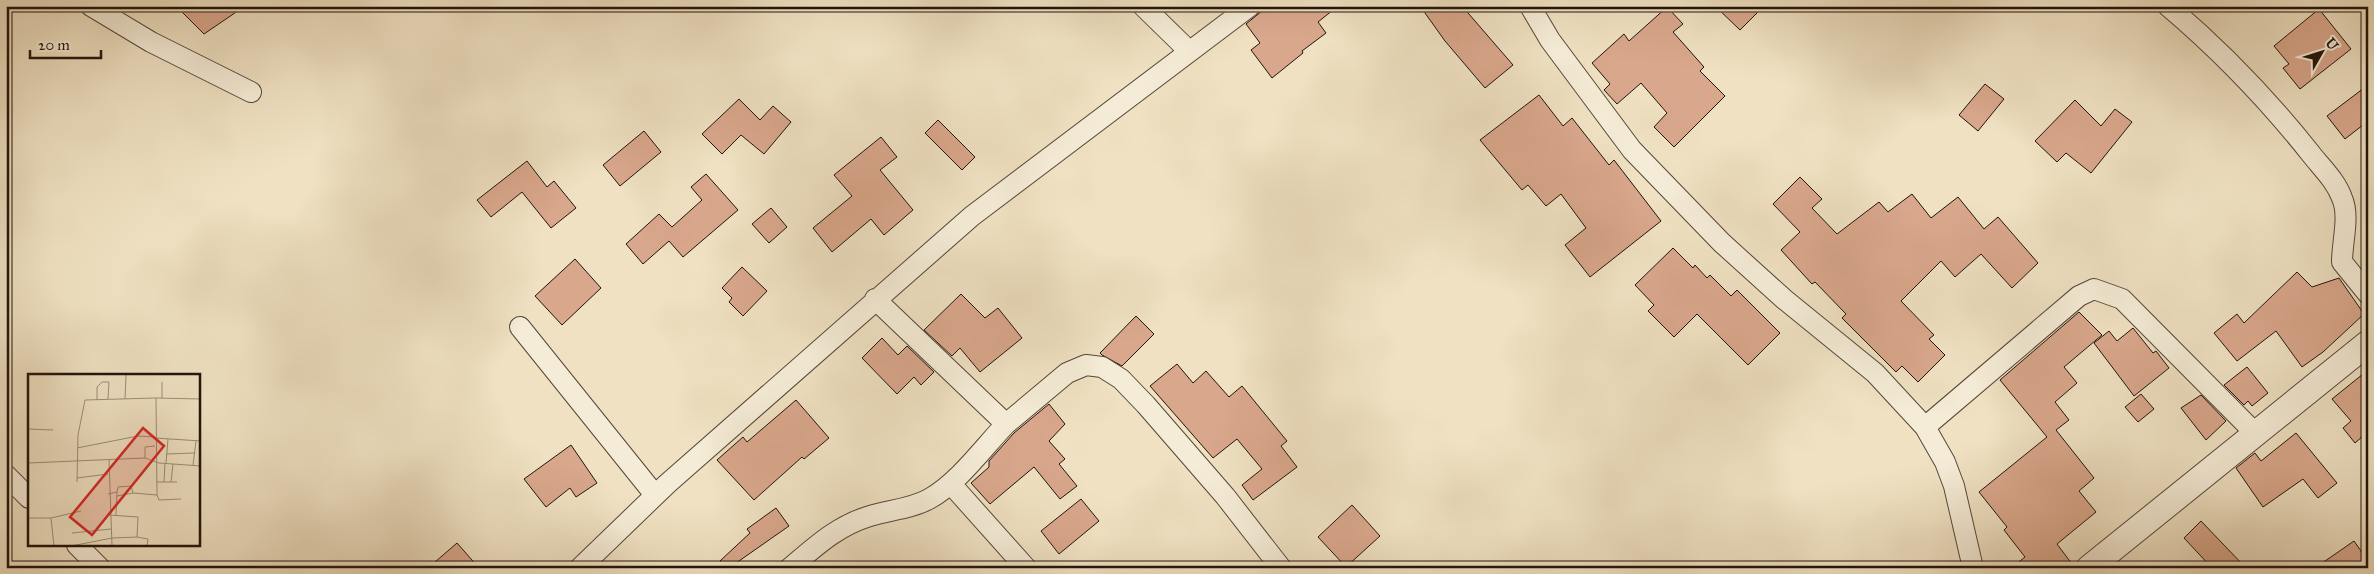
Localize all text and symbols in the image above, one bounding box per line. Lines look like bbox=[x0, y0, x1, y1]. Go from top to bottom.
scale bar bbox=[30, 28, 101, 60]
north arrow bbox=[2296, 28, 2346, 78]
text: U bbox=[2322, 34, 2342, 55]
text: 20 m bbox=[38, 36, 70, 54]
inset map bbox=[28, 374, 200, 546]

